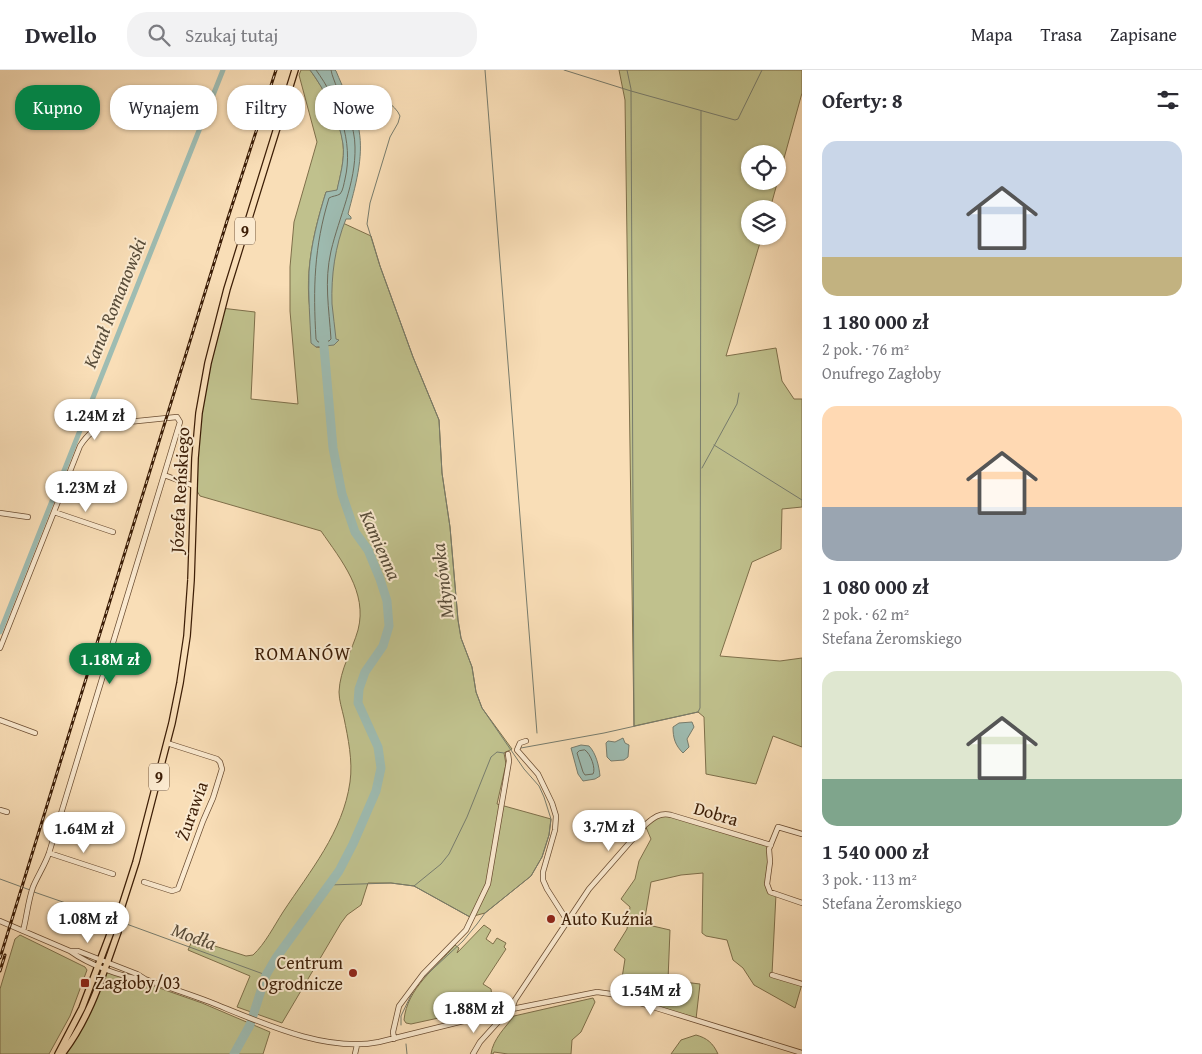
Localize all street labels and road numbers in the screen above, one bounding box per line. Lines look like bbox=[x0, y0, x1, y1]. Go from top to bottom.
road number: 9 bbox=[235, 218, 255, 245]
street label: Józefa Reńskiego bbox=[163, 426, 196, 556]
road number: 9 bbox=[149, 764, 169, 790]
street label: Żurawia bbox=[168, 777, 215, 844]
street label: Dobra bbox=[691, 794, 742, 833]

